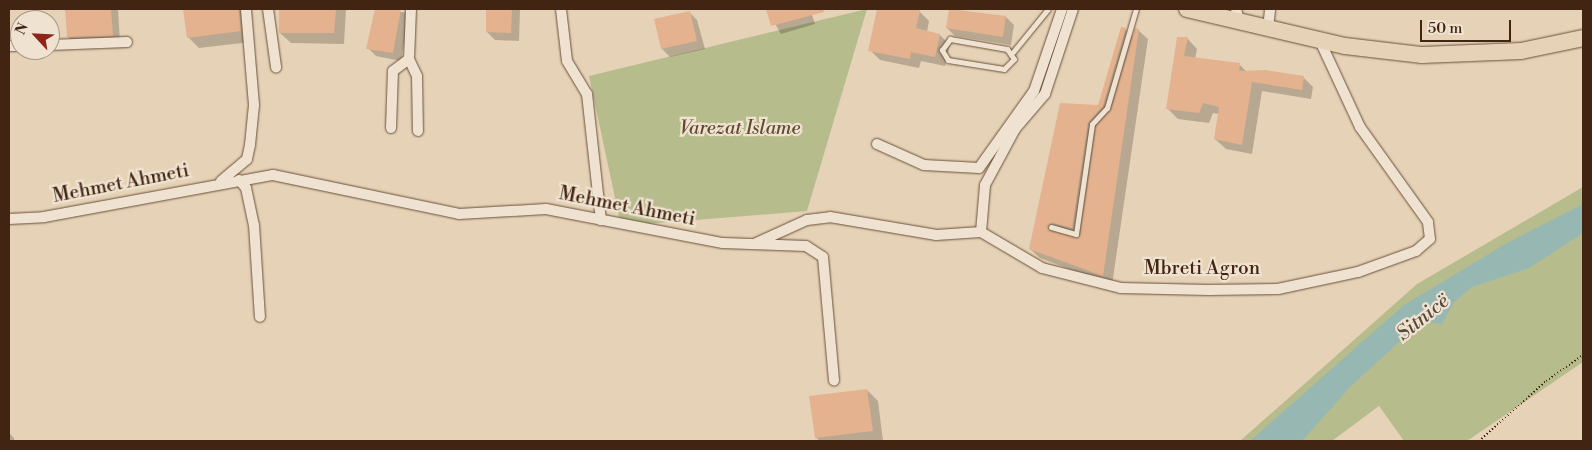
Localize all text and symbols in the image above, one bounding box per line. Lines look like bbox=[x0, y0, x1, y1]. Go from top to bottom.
north arrow bbox=[10, 10, 60, 60]
scale bar bbox=[1422, 10, 1513, 42]
text: 50 m bbox=[1428, 19, 1462, 38]
text: N bbox=[12, 20, 33, 38]
park label: Varezat Islame bbox=[680, 118, 800, 140]
street label: Mehmet Ahmeti bbox=[51, 160, 191, 208]
street label: Mehmet Ahmeti bbox=[557, 183, 697, 231]
street label: Mbreti Agron bbox=[1144, 258, 1260, 280]
water label: Sitnicë bbox=[1392, 290, 1454, 346]

